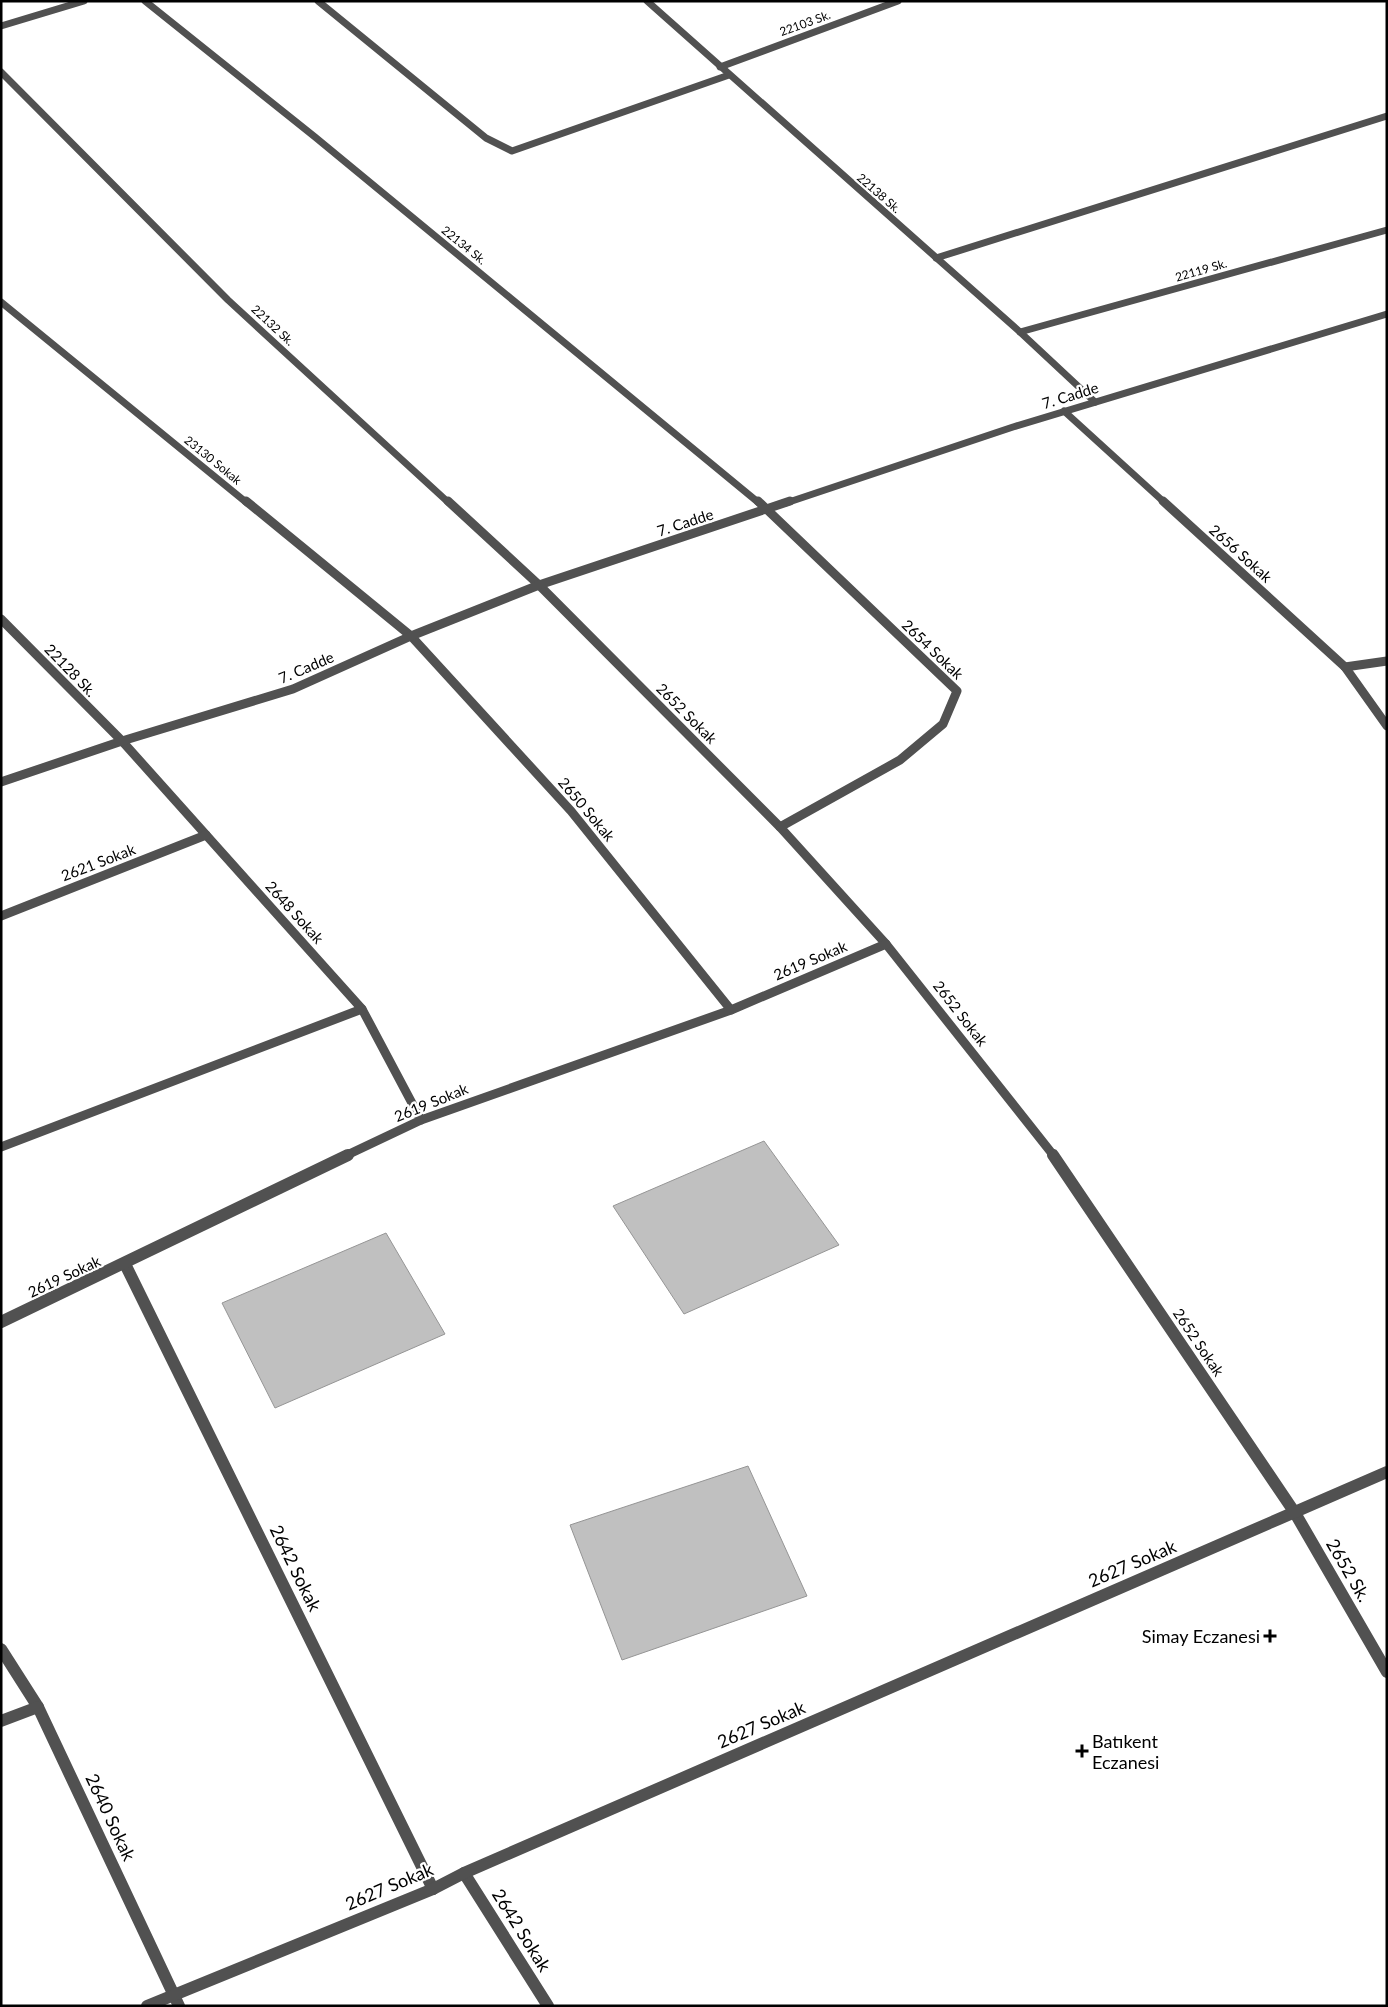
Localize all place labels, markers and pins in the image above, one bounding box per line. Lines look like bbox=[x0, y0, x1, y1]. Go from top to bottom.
place label: Simay Eczanesi bbox=[1142, 1625, 1260, 1647]
marker: Simay Eczanesi bbox=[1264, 1630, 1276, 1642]
place label: Batıkent Eczanesi bbox=[1092, 1730, 1159, 1773]
marker: Batıkent Eczanesi bbox=[1076, 1745, 1088, 1757]

